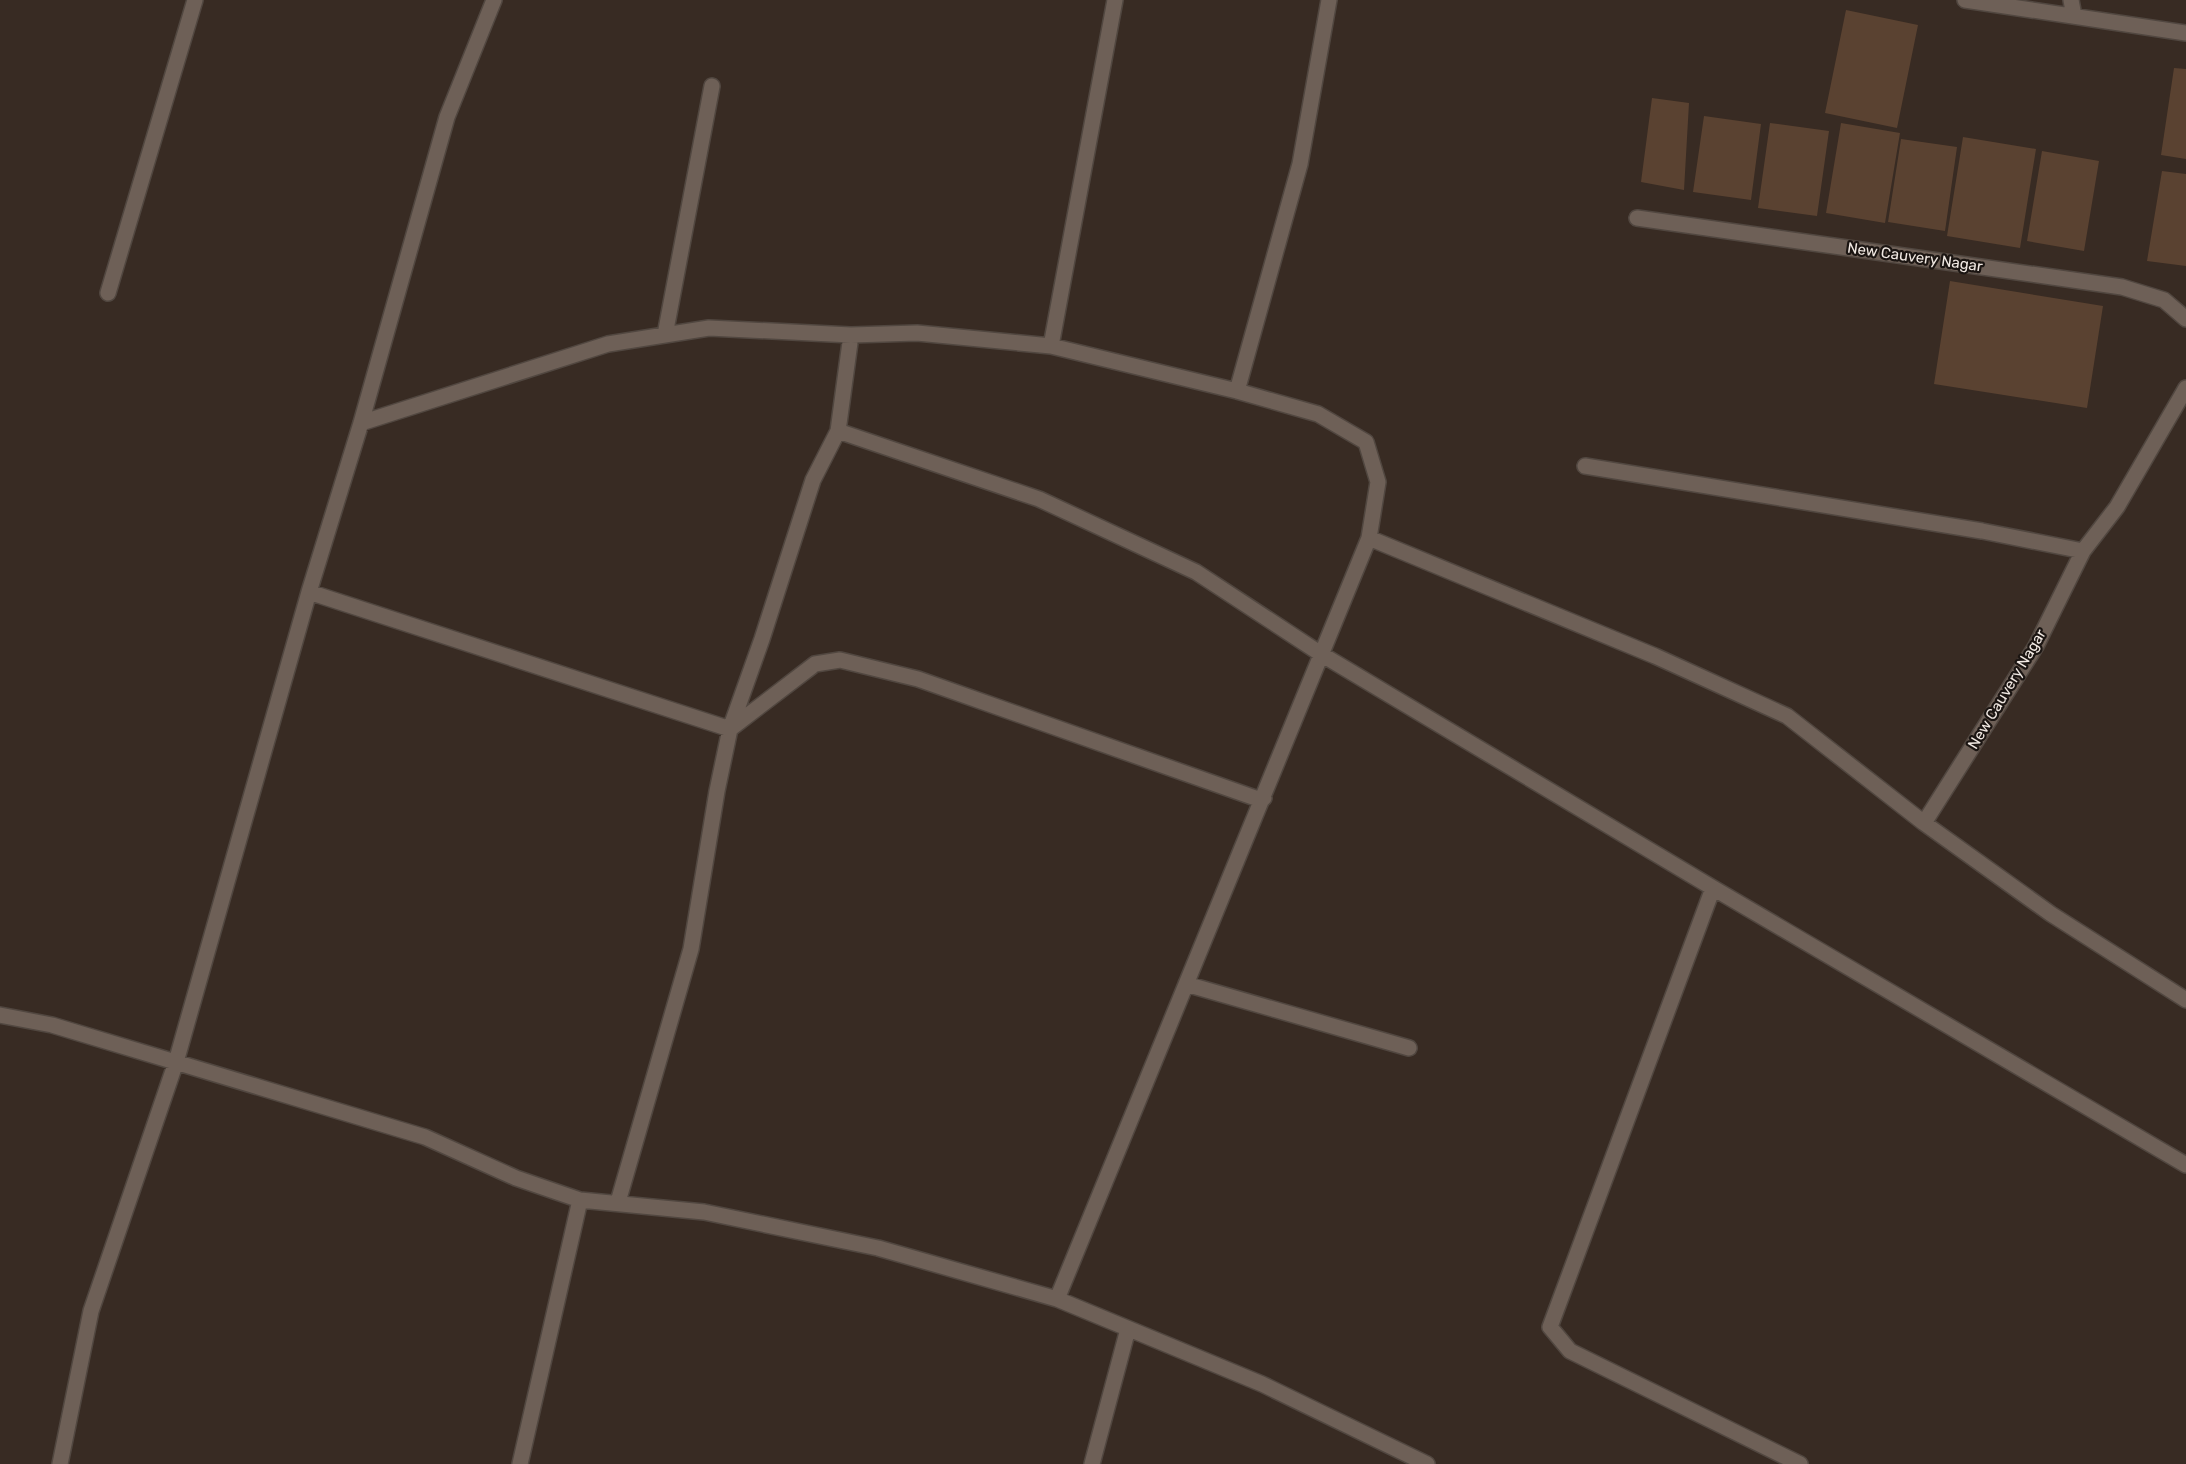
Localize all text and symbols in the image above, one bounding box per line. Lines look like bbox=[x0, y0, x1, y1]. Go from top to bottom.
street label: New Cauvery Nagar bbox=[1846, 239, 1984, 275]
street label: New Cauvery Nagar bbox=[1964, 626, 2050, 752]

